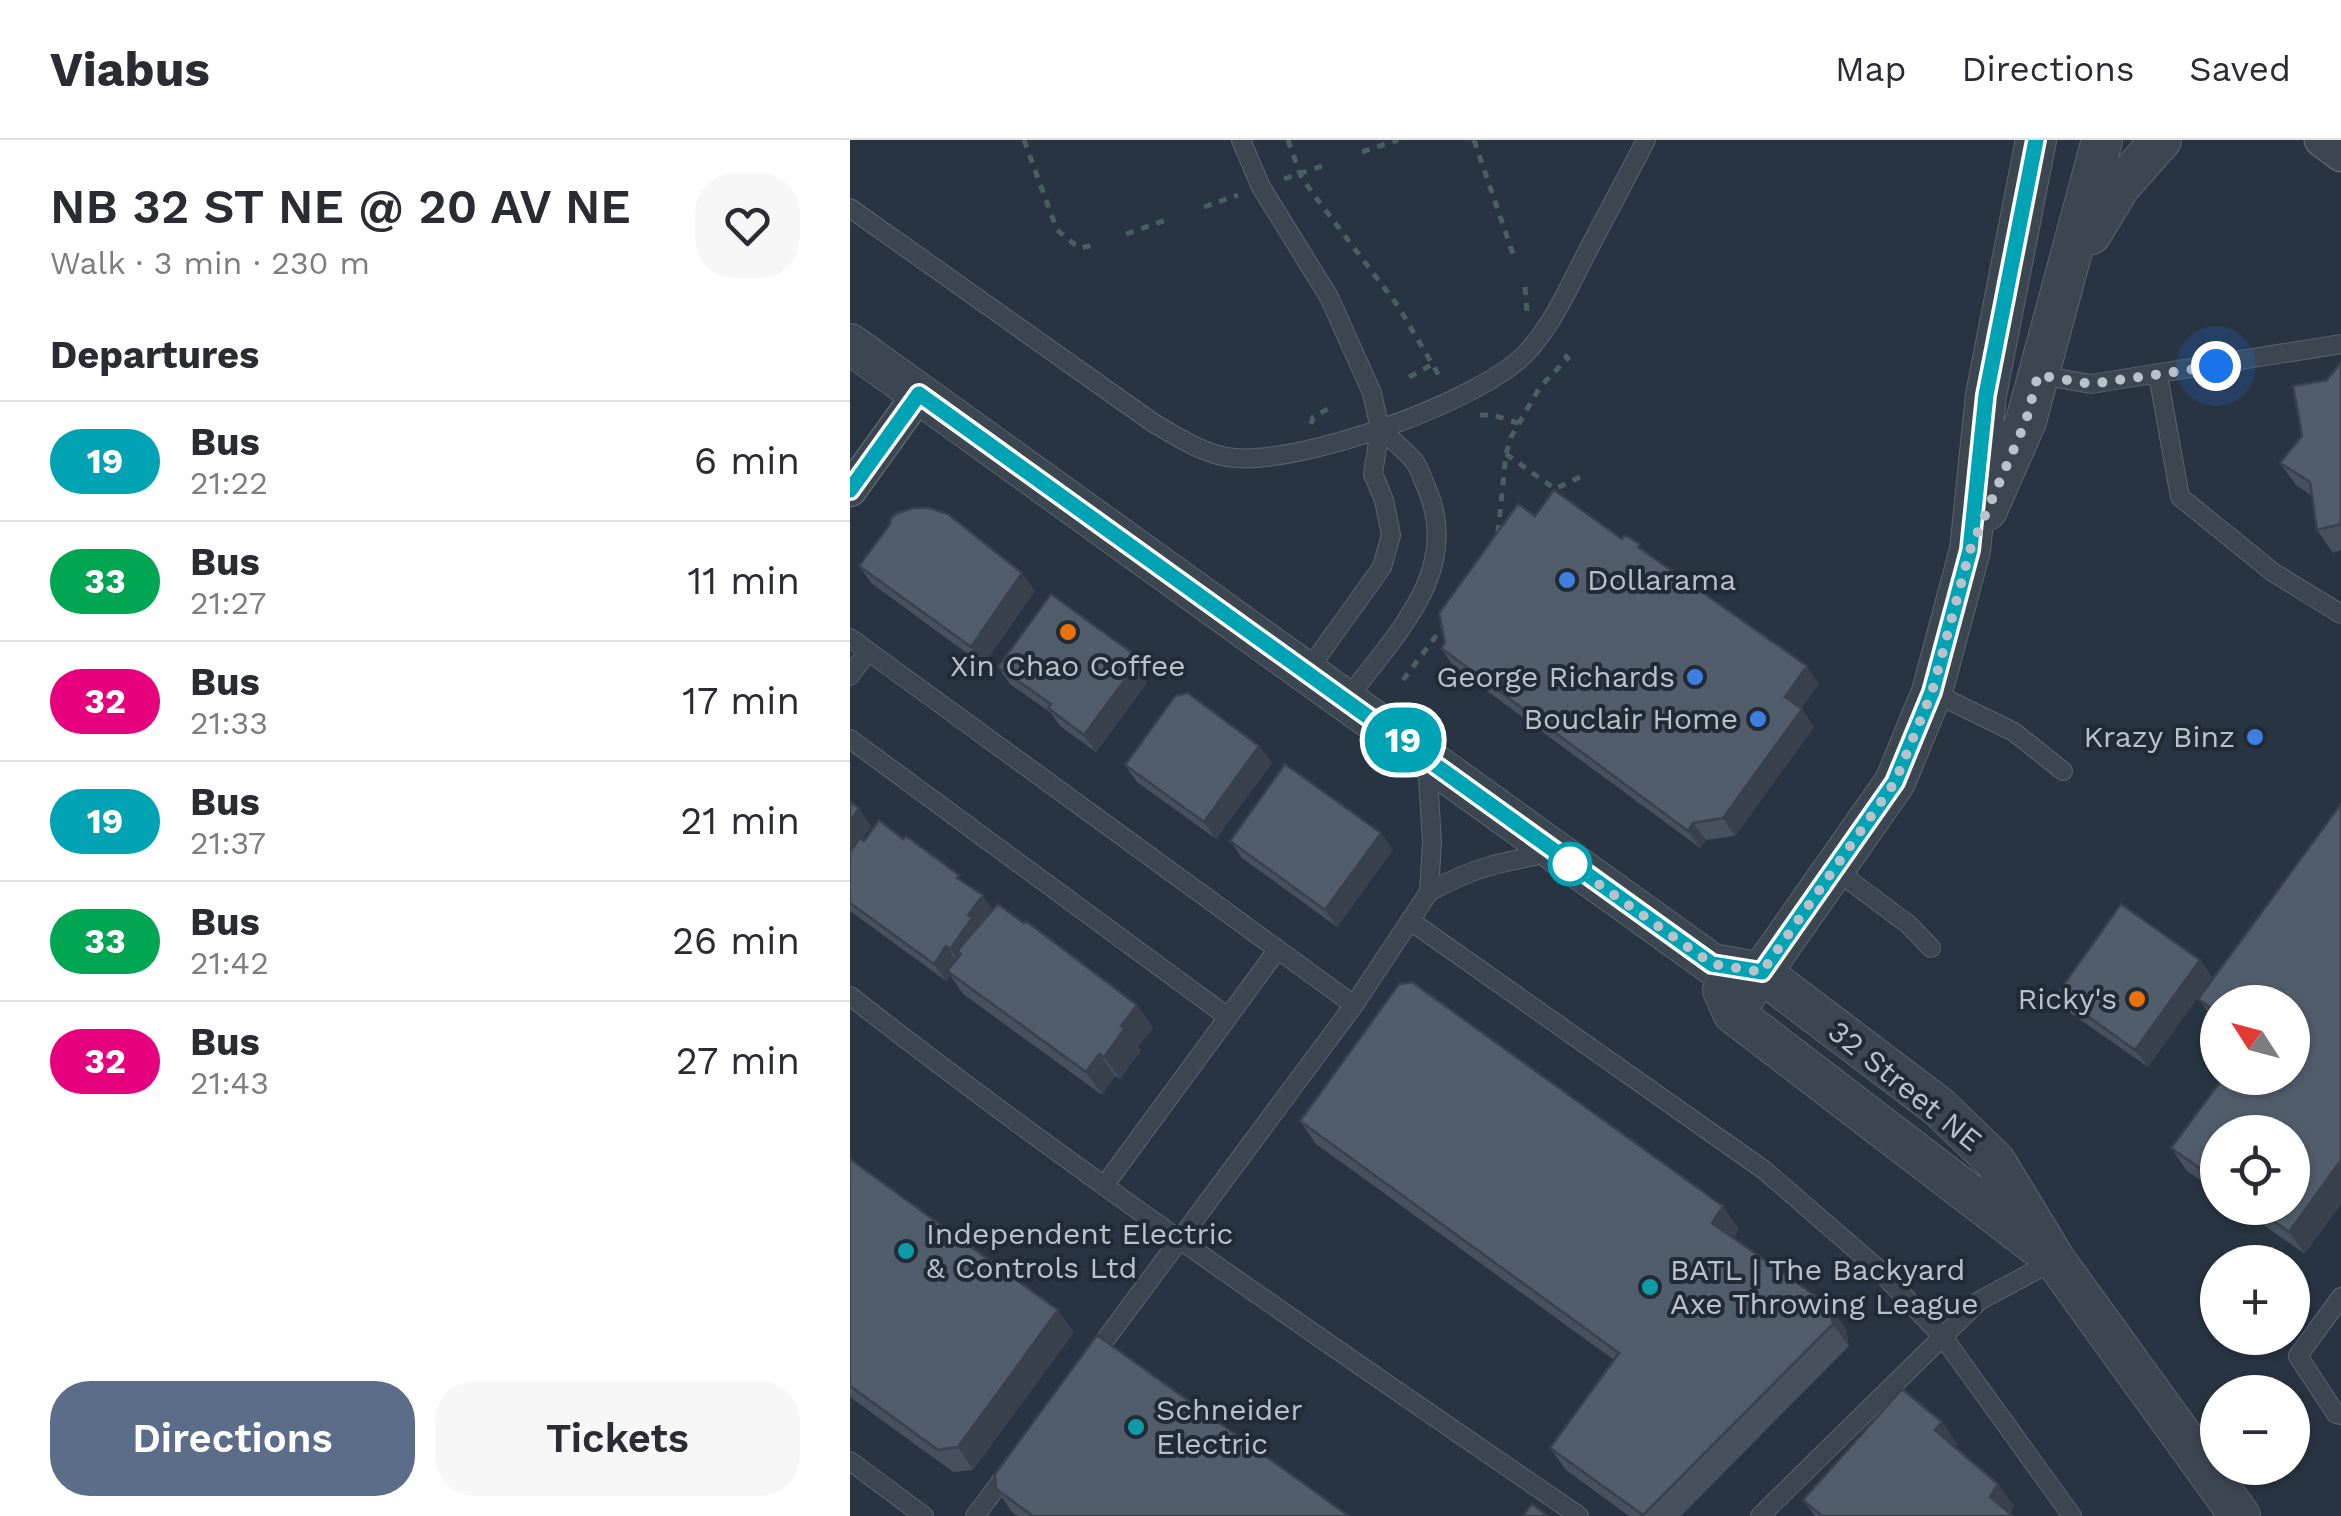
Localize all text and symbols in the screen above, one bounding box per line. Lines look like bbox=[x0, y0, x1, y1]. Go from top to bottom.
text: Viabus bbox=[50, 41, 210, 98]
text: Map bbox=[1835, 48, 1906, 90]
text: Directions bbox=[1961, 48, 2134, 90]
text: Saved bbox=[2189, 48, 2291, 90]
button: heart bbox=[695, 173, 800, 278]
text: NB 32 ST NE @ 20 AV NE bbox=[50, 178, 631, 235]
text: Walk · 3 min · 230 m bbox=[50, 244, 370, 282]
text: Departures bbox=[50, 333, 259, 377]
your location bbox=[2191, 341, 2241, 391]
text: Bus bbox=[190, 420, 260, 464]
text: 6 min bbox=[694, 439, 800, 483]
text: 19 bbox=[87, 440, 123, 482]
text: 21:22 bbox=[190, 464, 268, 502]
text: Bus bbox=[190, 540, 260, 584]
text: 11 min bbox=[688, 559, 800, 603]
text: 33 bbox=[84, 560, 126, 602]
place label: Dollarama bbox=[1587, 562, 1736, 597]
marker: Dollarama bbox=[1556, 569, 1578, 591]
text: 21:27 bbox=[190, 584, 267, 622]
marker: Xin Chao Coffee bbox=[1057, 621, 1079, 643]
place label: Xin Chao Coffee bbox=[950, 648, 1186, 683]
place label: George Richards bbox=[1436, 659, 1675, 694]
text: Bus bbox=[190, 660, 260, 704]
marker: George Richards bbox=[1684, 666, 1706, 688]
text: 17 min bbox=[682, 679, 800, 723]
text: 32 bbox=[84, 680, 126, 722]
place label: Bouclair Home bbox=[1524, 701, 1738, 736]
text: 21:33 bbox=[190, 704, 268, 742]
line badge: 19 bbox=[1358, 708, 1448, 772]
marker: Bouclair Home bbox=[1747, 708, 1769, 730]
text: 19 bbox=[1385, 719, 1421, 761]
place label: Krazy Binz bbox=[2083, 719, 2235, 754]
marker: Krazy Binz bbox=[2244, 726, 2266, 748]
text: Bus bbox=[190, 780, 260, 824]
text: 21 min bbox=[680, 799, 800, 843]
text: 19 bbox=[87, 800, 123, 842]
text: 21:37 bbox=[190, 824, 266, 862]
unlabelled marker bbox=[1549, 843, 1591, 885]
text: Bus bbox=[190, 900, 260, 944]
text: 26 min bbox=[672, 919, 800, 963]
text: 33 bbox=[84, 920, 126, 962]
text: 21:42 bbox=[190, 944, 269, 982]
place label: Ricky's bbox=[2017, 981, 2117, 1016]
north arrow bbox=[2200, 985, 2310, 1095]
map controls bbox=[2200, 985, 2310, 1485]
marker: Ricky's bbox=[2126, 988, 2148, 1010]
street label: 32 Street NE bbox=[1822, 1013, 1989, 1158]
text: Bus bbox=[190, 1020, 260, 1064]
text: 27 min bbox=[676, 1039, 800, 1083]
text: 32 bbox=[84, 1040, 126, 1082]
text: 21:43 bbox=[190, 1064, 269, 1102]
button: locate bbox=[2200, 1115, 2310, 1225]
place label: Independent Electric & Controls Ltd bbox=[926, 1216, 1233, 1285]
marker: Independent Electric & Controls Ltd bbox=[895, 1240, 917, 1262]
button: + bbox=[2200, 1245, 2310, 1355]
place label: BATL | The Backyard Axe Throwing League bbox=[1670, 1252, 1979, 1321]
marker: BATL | The Backyard Axe Throwing League bbox=[1639, 1276, 1661, 1298]
button: − bbox=[2200, 1375, 2310, 1485]
button: Directions bbox=[50, 1381, 415, 1496]
button: Tickets bbox=[435, 1381, 800, 1496]
place label: Schneider Electric bbox=[1156, 1392, 1303, 1461]
marker: Schneider Electric bbox=[1125, 1416, 1147, 1438]

